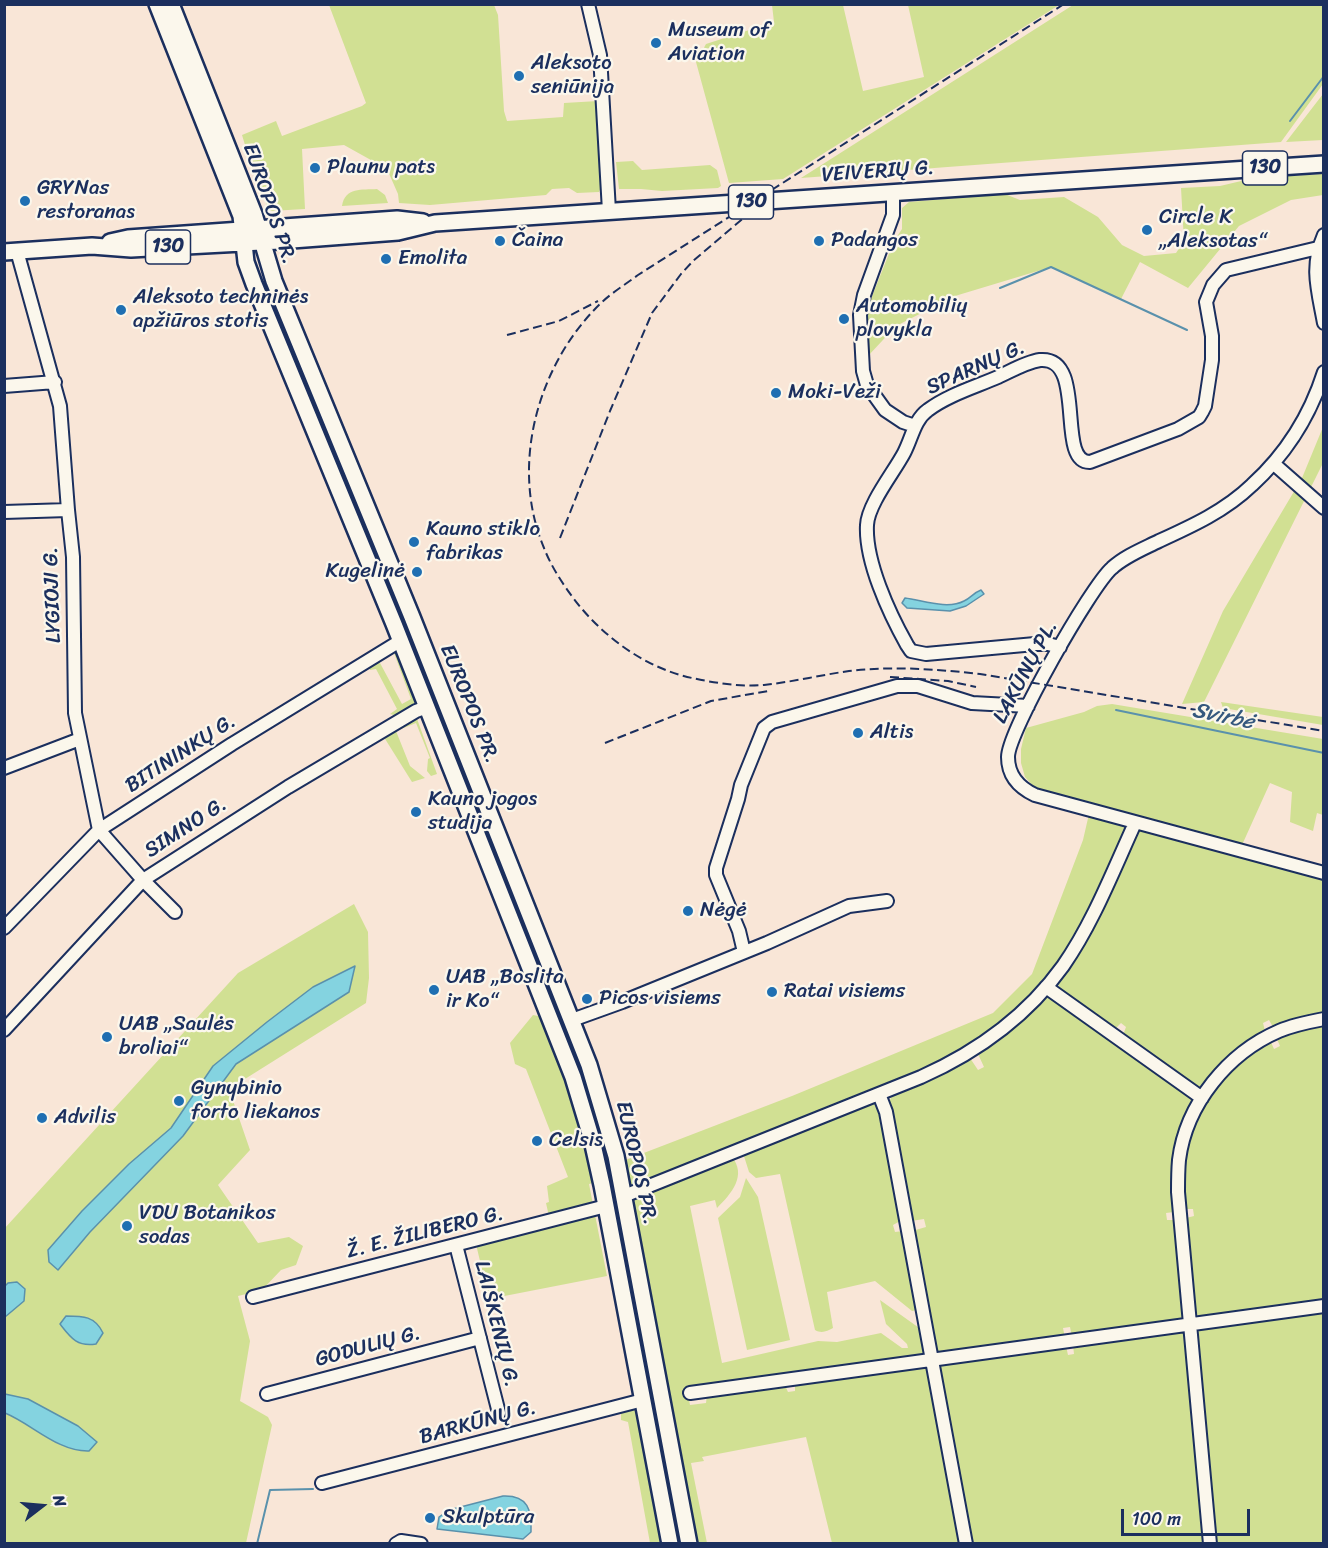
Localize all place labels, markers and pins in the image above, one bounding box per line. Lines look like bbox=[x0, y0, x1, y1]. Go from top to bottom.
place label: Museum of Aviation bbox=[668, 18, 770, 68]
marker: Museum of Aviation bbox=[649, 36, 663, 50]
place label: Aleksoto seniūnija bbox=[531, 51, 614, 101]
marker: Aleksoto seniūnija bbox=[512, 69, 526, 83]
place label: Plaunu pats bbox=[327, 155, 435, 181]
marker: Plaunu pats bbox=[308, 161, 322, 175]
place label: GRYNas restoranas bbox=[37, 176, 135, 226]
marker: GRYNas restoranas bbox=[18, 194, 32, 208]
place label: Circle K „Aleksotas“ bbox=[1159, 205, 1266, 255]
marker: Circle K „Aleksotas“ bbox=[1140, 223, 1154, 237]
place label: Čaina bbox=[512, 228, 563, 254]
place label: Padangos bbox=[831, 228, 918, 254]
marker: Čaina bbox=[493, 234, 507, 248]
marker: Padangos bbox=[812, 234, 826, 248]
place label: Emolita bbox=[398, 246, 467, 272]
marker: Emolita bbox=[379, 252, 393, 266]
place label: Aleksoto techninės apžiūros stotis bbox=[133, 285, 308, 335]
place label: Automobilių plovykla bbox=[856, 294, 967, 344]
marker: Aleksoto techninės apžiūros stotis bbox=[114, 303, 128, 317]
marker: Automobilių plovykla bbox=[837, 312, 851, 326]
place label: Moki-Veži bbox=[788, 380, 881, 406]
marker: Moki-Veži bbox=[769, 386, 783, 400]
place label: Kauno stiklo fabrikas bbox=[426, 517, 540, 567]
marker: Kauno stiklo fabrikas bbox=[407, 535, 421, 549]
place label: Kugelinė bbox=[326, 559, 405, 585]
marker: Kugelinė bbox=[410, 565, 424, 579]
place label: Altis bbox=[870, 720, 913, 746]
marker: Altis bbox=[851, 726, 865, 740]
place label: Kauno jogos studija bbox=[428, 787, 537, 837]
marker: Kauno jogos studija bbox=[409, 805, 423, 819]
place label: Nėgė bbox=[700, 898, 747, 924]
marker: Nėgė bbox=[681, 904, 695, 918]
place label: UAB „Boslita ir Ko“ bbox=[446, 965, 564, 1015]
place label: Ratai visiems bbox=[784, 979, 905, 1005]
marker: UAB „Boslita ir Ko“ bbox=[427, 983, 441, 997]
marker: Ratai visiems bbox=[765, 985, 779, 999]
place label: Picos visiems bbox=[599, 986, 721, 1012]
marker: Picos visiems bbox=[580, 992, 594, 1006]
place label: UAB „Saulės broliai“ bbox=[119, 1012, 234, 1062]
marker: UAB „Saulės broliai“ bbox=[100, 1030, 114, 1044]
place label: Gynybinio forto liekanos bbox=[191, 1076, 320, 1126]
marker: Gynybinio forto liekanos bbox=[172, 1094, 186, 1108]
place label: Advilis bbox=[54, 1105, 116, 1131]
marker: Advilis bbox=[35, 1111, 49, 1125]
place label: Celsis bbox=[549, 1128, 603, 1154]
marker: Celsis bbox=[530, 1134, 544, 1148]
place label: VDU Botanikos sodas bbox=[139, 1201, 276, 1251]
marker: VDU Botanikos sodas bbox=[120, 1219, 134, 1233]
place label: Skulptūra bbox=[442, 1505, 534, 1531]
marker: Skulptūra bbox=[423, 1511, 437, 1525]

